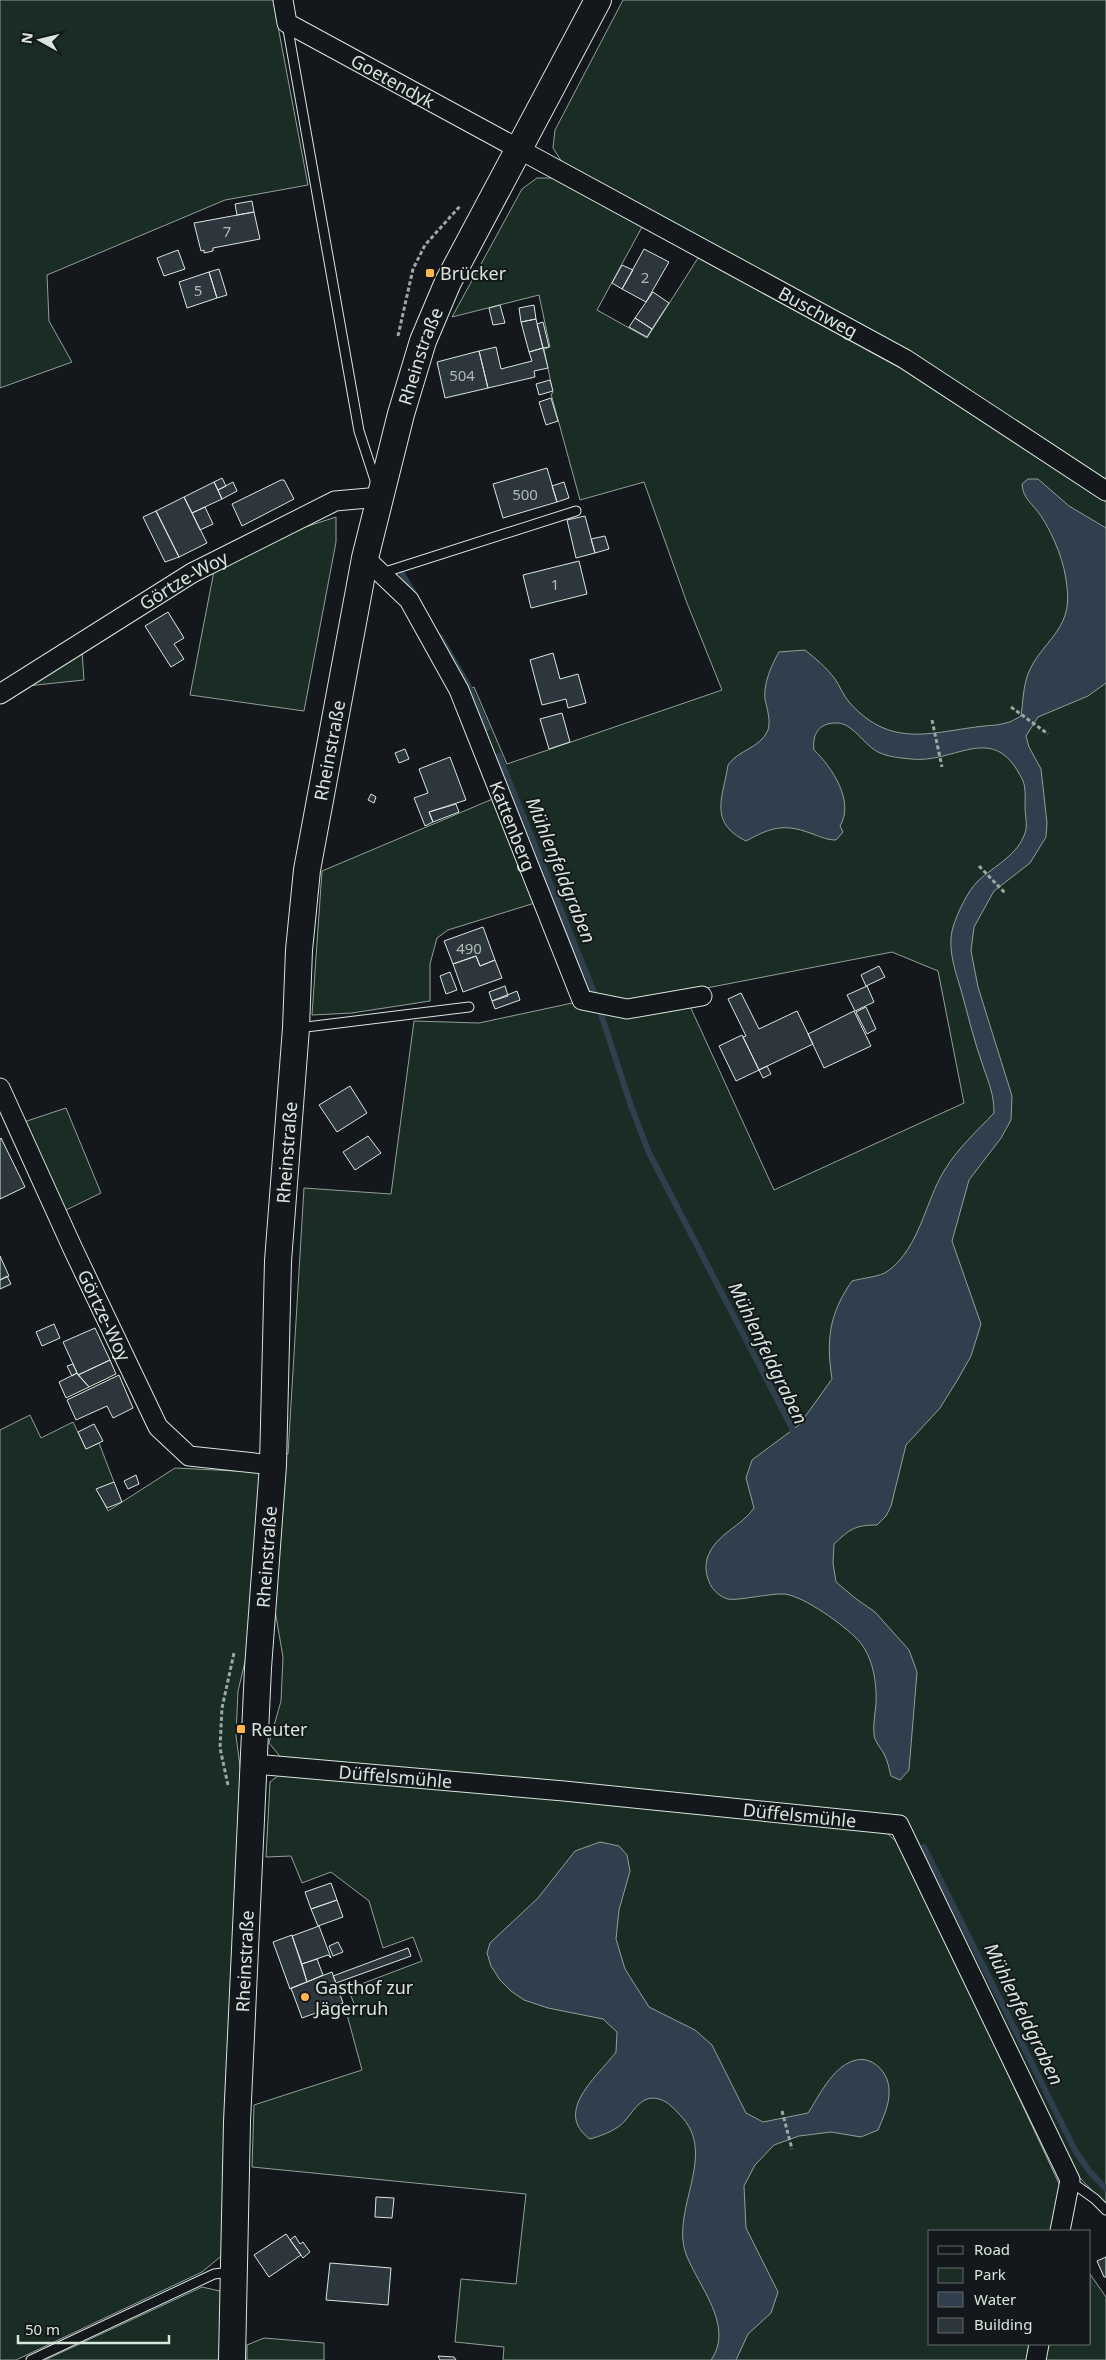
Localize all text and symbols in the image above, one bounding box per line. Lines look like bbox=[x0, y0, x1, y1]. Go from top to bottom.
north arrow bbox=[15, 15, 65, 65]
text: N bbox=[16, 31, 37, 45]
street label: Goetendyk bbox=[347, 48, 439, 113]
house number: 7 bbox=[223, 221, 231, 241]
place label: Brücker bbox=[440, 261, 507, 285]
marker: Brücker bbox=[424, 267, 436, 279]
house number: 2 bbox=[641, 267, 649, 287]
house number: 5 bbox=[194, 280, 202, 300]
street label: Buschweg bbox=[774, 281, 862, 343]
street label: Rheinstraße bbox=[392, 303, 448, 408]
house number: 504 bbox=[449, 365, 475, 385]
house number: 500 bbox=[512, 484, 538, 504]
street label: Görtze-Woy bbox=[135, 545, 232, 615]
house number: 1 bbox=[551, 574, 559, 594]
street label: Rheinstraße bbox=[308, 698, 350, 803]
street label: Kattenberg bbox=[484, 777, 542, 875]
water label: Mühlenfeldgraben bbox=[520, 793, 602, 947]
house number: 490 bbox=[456, 938, 482, 958]
street label: Rheinstraße bbox=[270, 1101, 302, 1204]
street label: Görtze-Woy bbox=[73, 1265, 137, 1365]
water label: Mühlenfeldgraben bbox=[722, 1278, 814, 1428]
street label: Rheinstraße bbox=[250, 1505, 282, 1609]
place label: Reuter bbox=[251, 1717, 308, 1741]
marker: Reuter bbox=[235, 1723, 247, 1735]
street label: Düffelsmühle bbox=[338, 1759, 453, 1793]
street label: Düffelsmühle bbox=[742, 1797, 858, 1833]
street label: Rheinstraße bbox=[230, 1910, 259, 2013]
water label: Mühlenfeldgraben bbox=[978, 1939, 1070, 2089]
place label: Gasthof zur Jägerruh bbox=[313, 1975, 414, 2020]
marker: Gasthof zur Jägerruh bbox=[299, 1991, 311, 2003]
legend bbox=[928, 2230, 1091, 2345]
text: Road bbox=[974, 2239, 1010, 2259]
text: Park bbox=[974, 2264, 1006, 2284]
text: Water bbox=[974, 2289, 1016, 2309]
scale bar bbox=[18, 2312, 169, 2344]
text: Building bbox=[974, 2314, 1032, 2334]
text: 50 m bbox=[25, 2319, 60, 2339]

